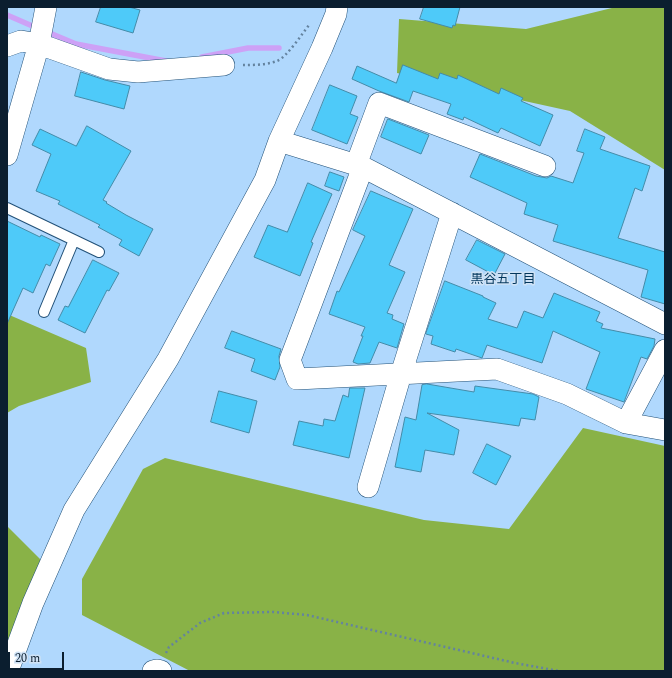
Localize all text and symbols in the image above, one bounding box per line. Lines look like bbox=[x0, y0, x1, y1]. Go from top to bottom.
district label: 黒谷五丁目 bbox=[471, 272, 535, 288]
scale bar bbox=[10, 644, 66, 670]
text: 20 m bbox=[15, 649, 40, 668]

